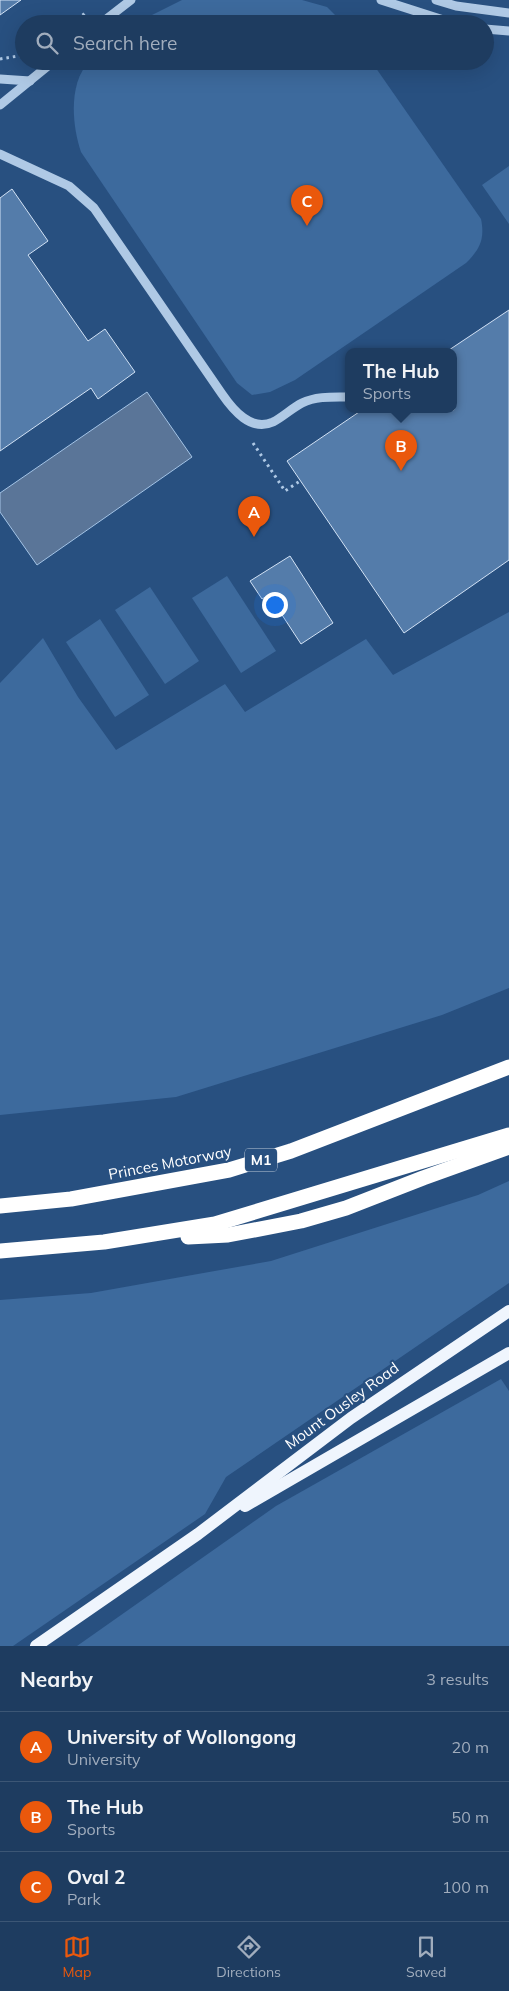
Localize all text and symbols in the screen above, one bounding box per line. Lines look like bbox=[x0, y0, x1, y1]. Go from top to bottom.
search box bbox=[15, 15, 494, 70]
icon: search bbox=[33, 29, 61, 57]
text: Search here bbox=[73, 31, 177, 55]
pin: C bbox=[291, 185, 323, 226]
popup bbox=[345, 348, 457, 413]
text: The Hub bbox=[363, 359, 439, 383]
text: Sports bbox=[363, 383, 411, 403]
pin: B bbox=[385, 430, 417, 471]
pin: A bbox=[238, 496, 270, 537]
your location bbox=[262, 592, 288, 618]
street label: Princes Motorway bbox=[107, 1141, 233, 1184]
road number: M1 bbox=[245, 1148, 277, 1172]
street label: Mount Ousley Road bbox=[281, 1358, 402, 1453]
text: Nearby bbox=[20, 1666, 93, 1692]
text: 3 results bbox=[426, 1669, 489, 1689]
text: University of Wollongong bbox=[67, 1725, 296, 1749]
text: A bbox=[30, 1737, 42, 1757]
text: 20 m bbox=[452, 1737, 489, 1757]
text: University bbox=[67, 1749, 141, 1769]
text: The Hub bbox=[67, 1795, 144, 1819]
text: B bbox=[30, 1807, 42, 1827]
text: 50 m bbox=[452, 1807, 489, 1827]
text: Sports bbox=[67, 1819, 115, 1839]
text: Oval 2 bbox=[67, 1865, 125, 1889]
text: C bbox=[31, 1877, 41, 1897]
text: 100 m bbox=[442, 1877, 489, 1897]
text: Park bbox=[67, 1889, 101, 1909]
tab: Map bbox=[63, 1933, 91, 1981]
tab: Directions bbox=[216, 1933, 281, 1981]
tab: Saved bbox=[406, 1933, 446, 1981]

